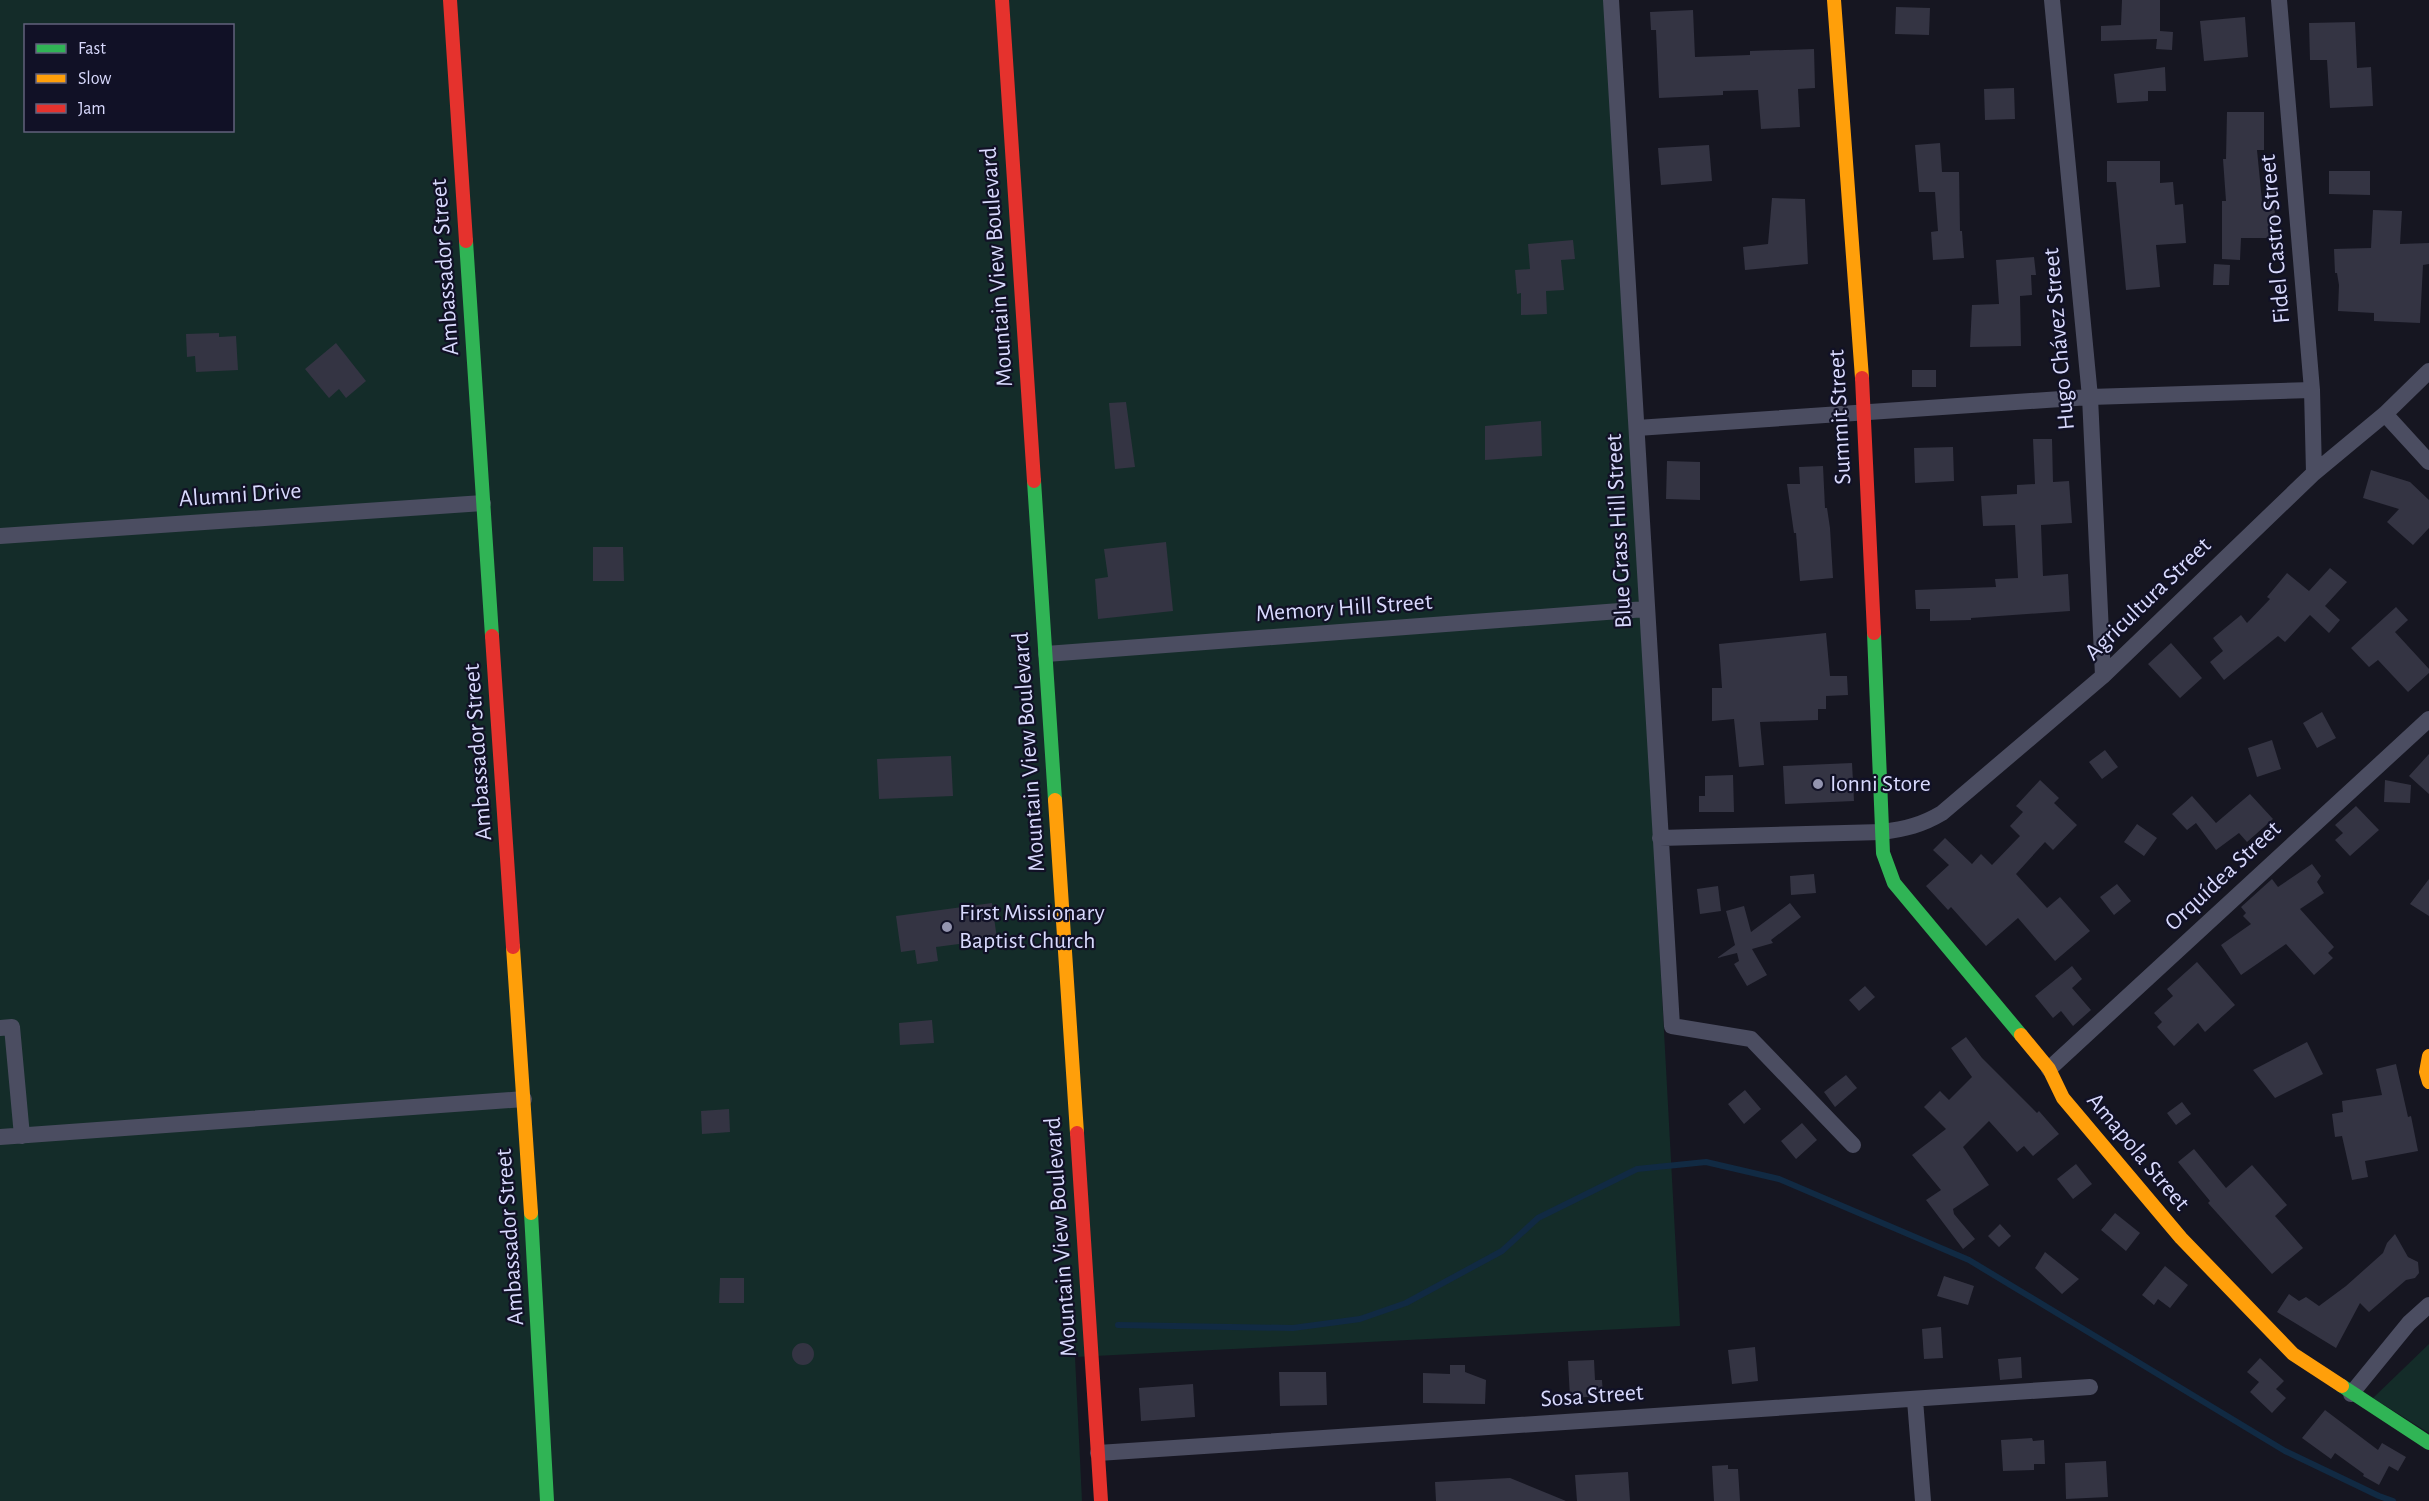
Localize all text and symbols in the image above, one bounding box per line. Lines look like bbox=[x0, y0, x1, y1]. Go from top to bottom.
legend bbox=[24, 24, 234, 132]
text: Fast bbox=[78, 40, 106, 58]
text: Slow bbox=[78, 70, 111, 88]
text: Jam bbox=[78, 100, 106, 118]
street label: Mountain View Boulevard bbox=[977, 146, 1017, 388]
street label: Fidel Castro Street bbox=[2256, 153, 2294, 325]
street label: Ambassador Street bbox=[427, 177, 463, 356]
street label: Hugo Chávez Street bbox=[2039, 247, 2079, 431]
street label: Summit Street bbox=[1824, 348, 1856, 485]
street label: Blue Grass Hill Street bbox=[1602, 433, 1636, 629]
street label: Alumni Drive bbox=[178, 479, 302, 511]
street label: Agricultura Street bbox=[2080, 533, 2216, 665]
street label: Memory Hill Street bbox=[1255, 590, 1433, 626]
street label: Mountain View Boulevard bbox=[1009, 631, 1049, 873]
street label: Ambassador Street bbox=[460, 662, 496, 841]
place label: Ionni Store bbox=[1830, 772, 1931, 796]
marker: Ionni Store bbox=[1811, 777, 1825, 791]
street label: Orquídea Street bbox=[2161, 816, 2286, 935]
place label: First Missionary Baptist Church bbox=[959, 901, 1105, 953]
marker: First Missionary Baptist Church bbox=[940, 920, 954, 934]
street label: Amapola Street bbox=[2082, 1089, 2194, 1216]
street label: Mountain View Boulevard bbox=[1041, 1116, 1081, 1358]
street label: Ambassador Street bbox=[492, 1147, 528, 1326]
street label: Sosa Street bbox=[1540, 1380, 1645, 1412]

